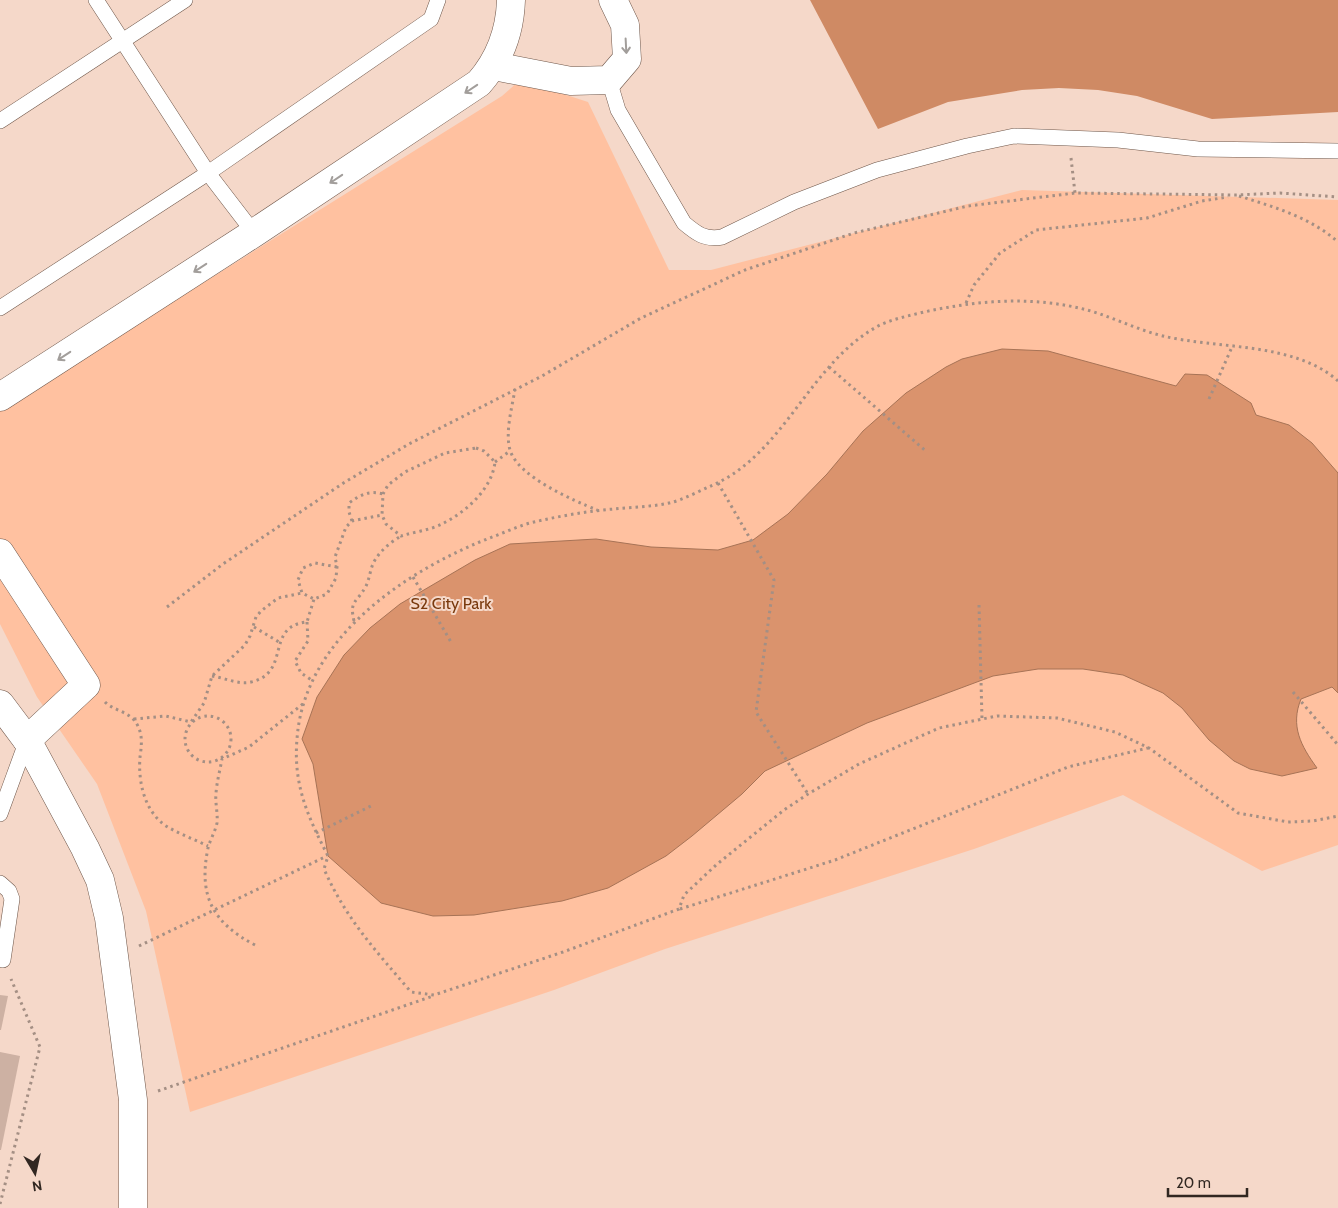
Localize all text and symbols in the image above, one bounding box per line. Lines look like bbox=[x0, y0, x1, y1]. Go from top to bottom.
one-way arrow bbox=[622, 37, 631, 53]
one-way arrow bbox=[464, 84, 478, 94]
one-way arrow bbox=[329, 174, 343, 184]
one-way arrow bbox=[194, 263, 208, 273]
one-way arrow bbox=[57, 351, 71, 361]
park label: S2 City Park bbox=[411, 594, 492, 613]
north arrow bbox=[10, 1148, 60, 1198]
scale bar bbox=[1168, 1166, 1247, 1198]
text: 20 m bbox=[1176, 1174, 1211, 1192]
text: N bbox=[31, 1176, 43, 1196]

